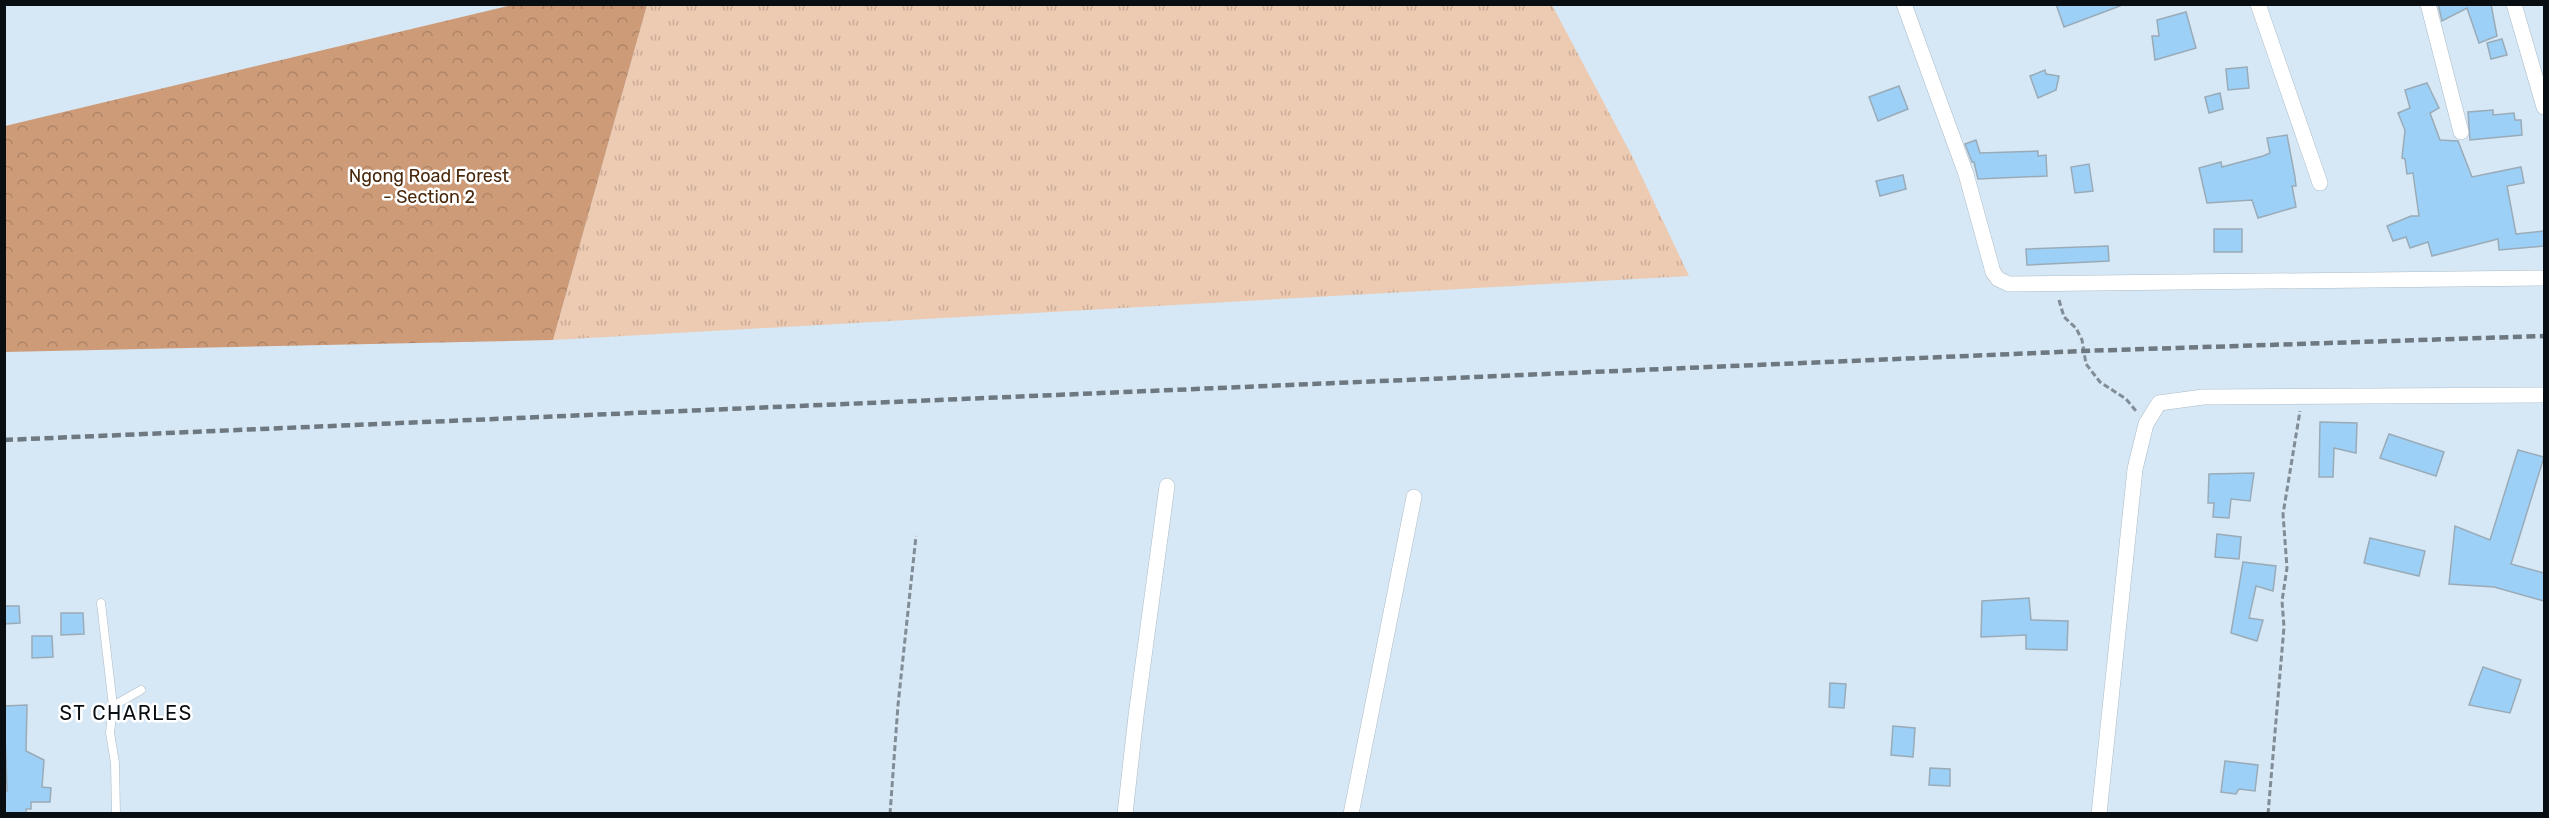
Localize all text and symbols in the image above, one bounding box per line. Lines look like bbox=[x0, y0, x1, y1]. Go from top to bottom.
park label: Ngong Road Forest - Section 2 bbox=[349, 165, 509, 208]
district label: ST CHARLES bbox=[59, 701, 193, 725]

